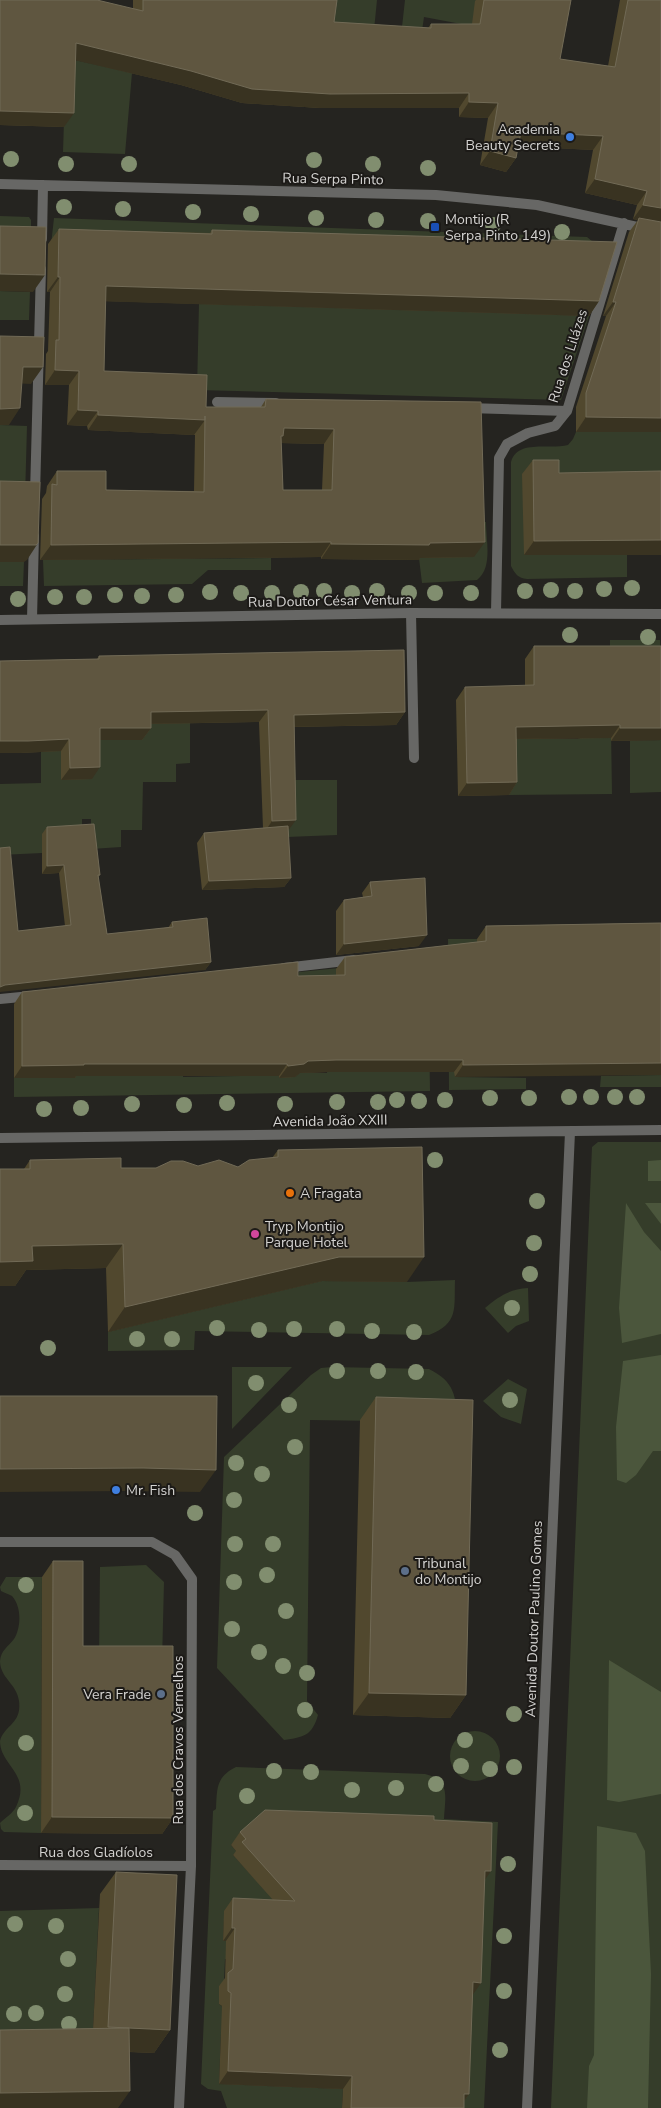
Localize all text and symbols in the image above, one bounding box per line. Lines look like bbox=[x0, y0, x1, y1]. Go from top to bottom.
place label: Academia Beauty Secrets bbox=[465, 120, 560, 155]
marker: Academia Beauty Secrets bbox=[564, 131, 576, 143]
street label: Rua Serpa Pinto bbox=[282, 169, 384, 189]
place label: Montijo (R Serpa Pinto 149) bbox=[445, 210, 551, 245]
marker: Montijo (R Serpa Pinto 149) bbox=[429, 221, 441, 233]
street label: Rua dos Lilázes bbox=[544, 306, 592, 405]
street label: Rua Doutor César Ventura bbox=[248, 590, 412, 612]
street label: Avenida João XXIII bbox=[272, 1110, 388, 1132]
place label: A Fragata bbox=[300, 1184, 362, 1203]
marker: A Fragata bbox=[284, 1187, 296, 1199]
place label: Tryp Montijo Parque Hotel bbox=[265, 1217, 349, 1252]
marker: Tryp Montijo Parque Hotel bbox=[249, 1228, 261, 1240]
place label: Mr. Fish bbox=[126, 1481, 175, 1500]
marker: Mr. Fish bbox=[110, 1484, 122, 1496]
street label: Avenida Doutor Paulino Gomes bbox=[521, 1520, 547, 1718]
place label: Tribunal do Montijo bbox=[415, 1554, 482, 1589]
marker: Tribunal do Montijo bbox=[399, 1565, 411, 1577]
street label: Rua dos Cravos Vermelhos bbox=[169, 1655, 188, 1824]
place label: Vera Frade bbox=[82, 1685, 151, 1704]
marker: Vera Frade bbox=[155, 1688, 167, 1700]
street label: Rua dos Gladíolos bbox=[39, 1843, 153, 1862]

